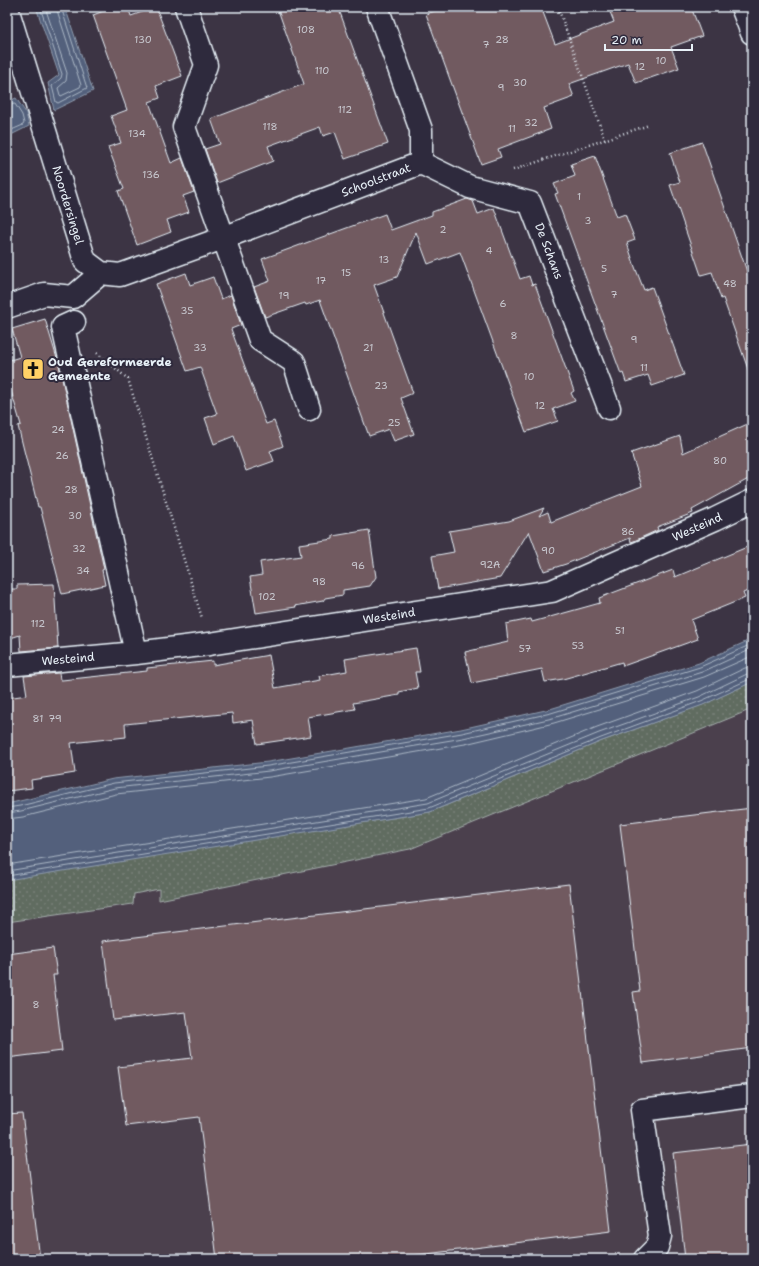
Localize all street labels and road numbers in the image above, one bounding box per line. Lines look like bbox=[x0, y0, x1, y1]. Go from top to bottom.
street label: Schoolstraat bbox=[339, 159, 413, 201]
street label: Noordersingel bbox=[48, 164, 88, 247]
street label: De Schans bbox=[531, 221, 567, 281]
street label: Westeind bbox=[670, 509, 725, 545]
street label: Westeind bbox=[362, 604, 417, 628]
street label: Westeind bbox=[41, 649, 96, 669]

